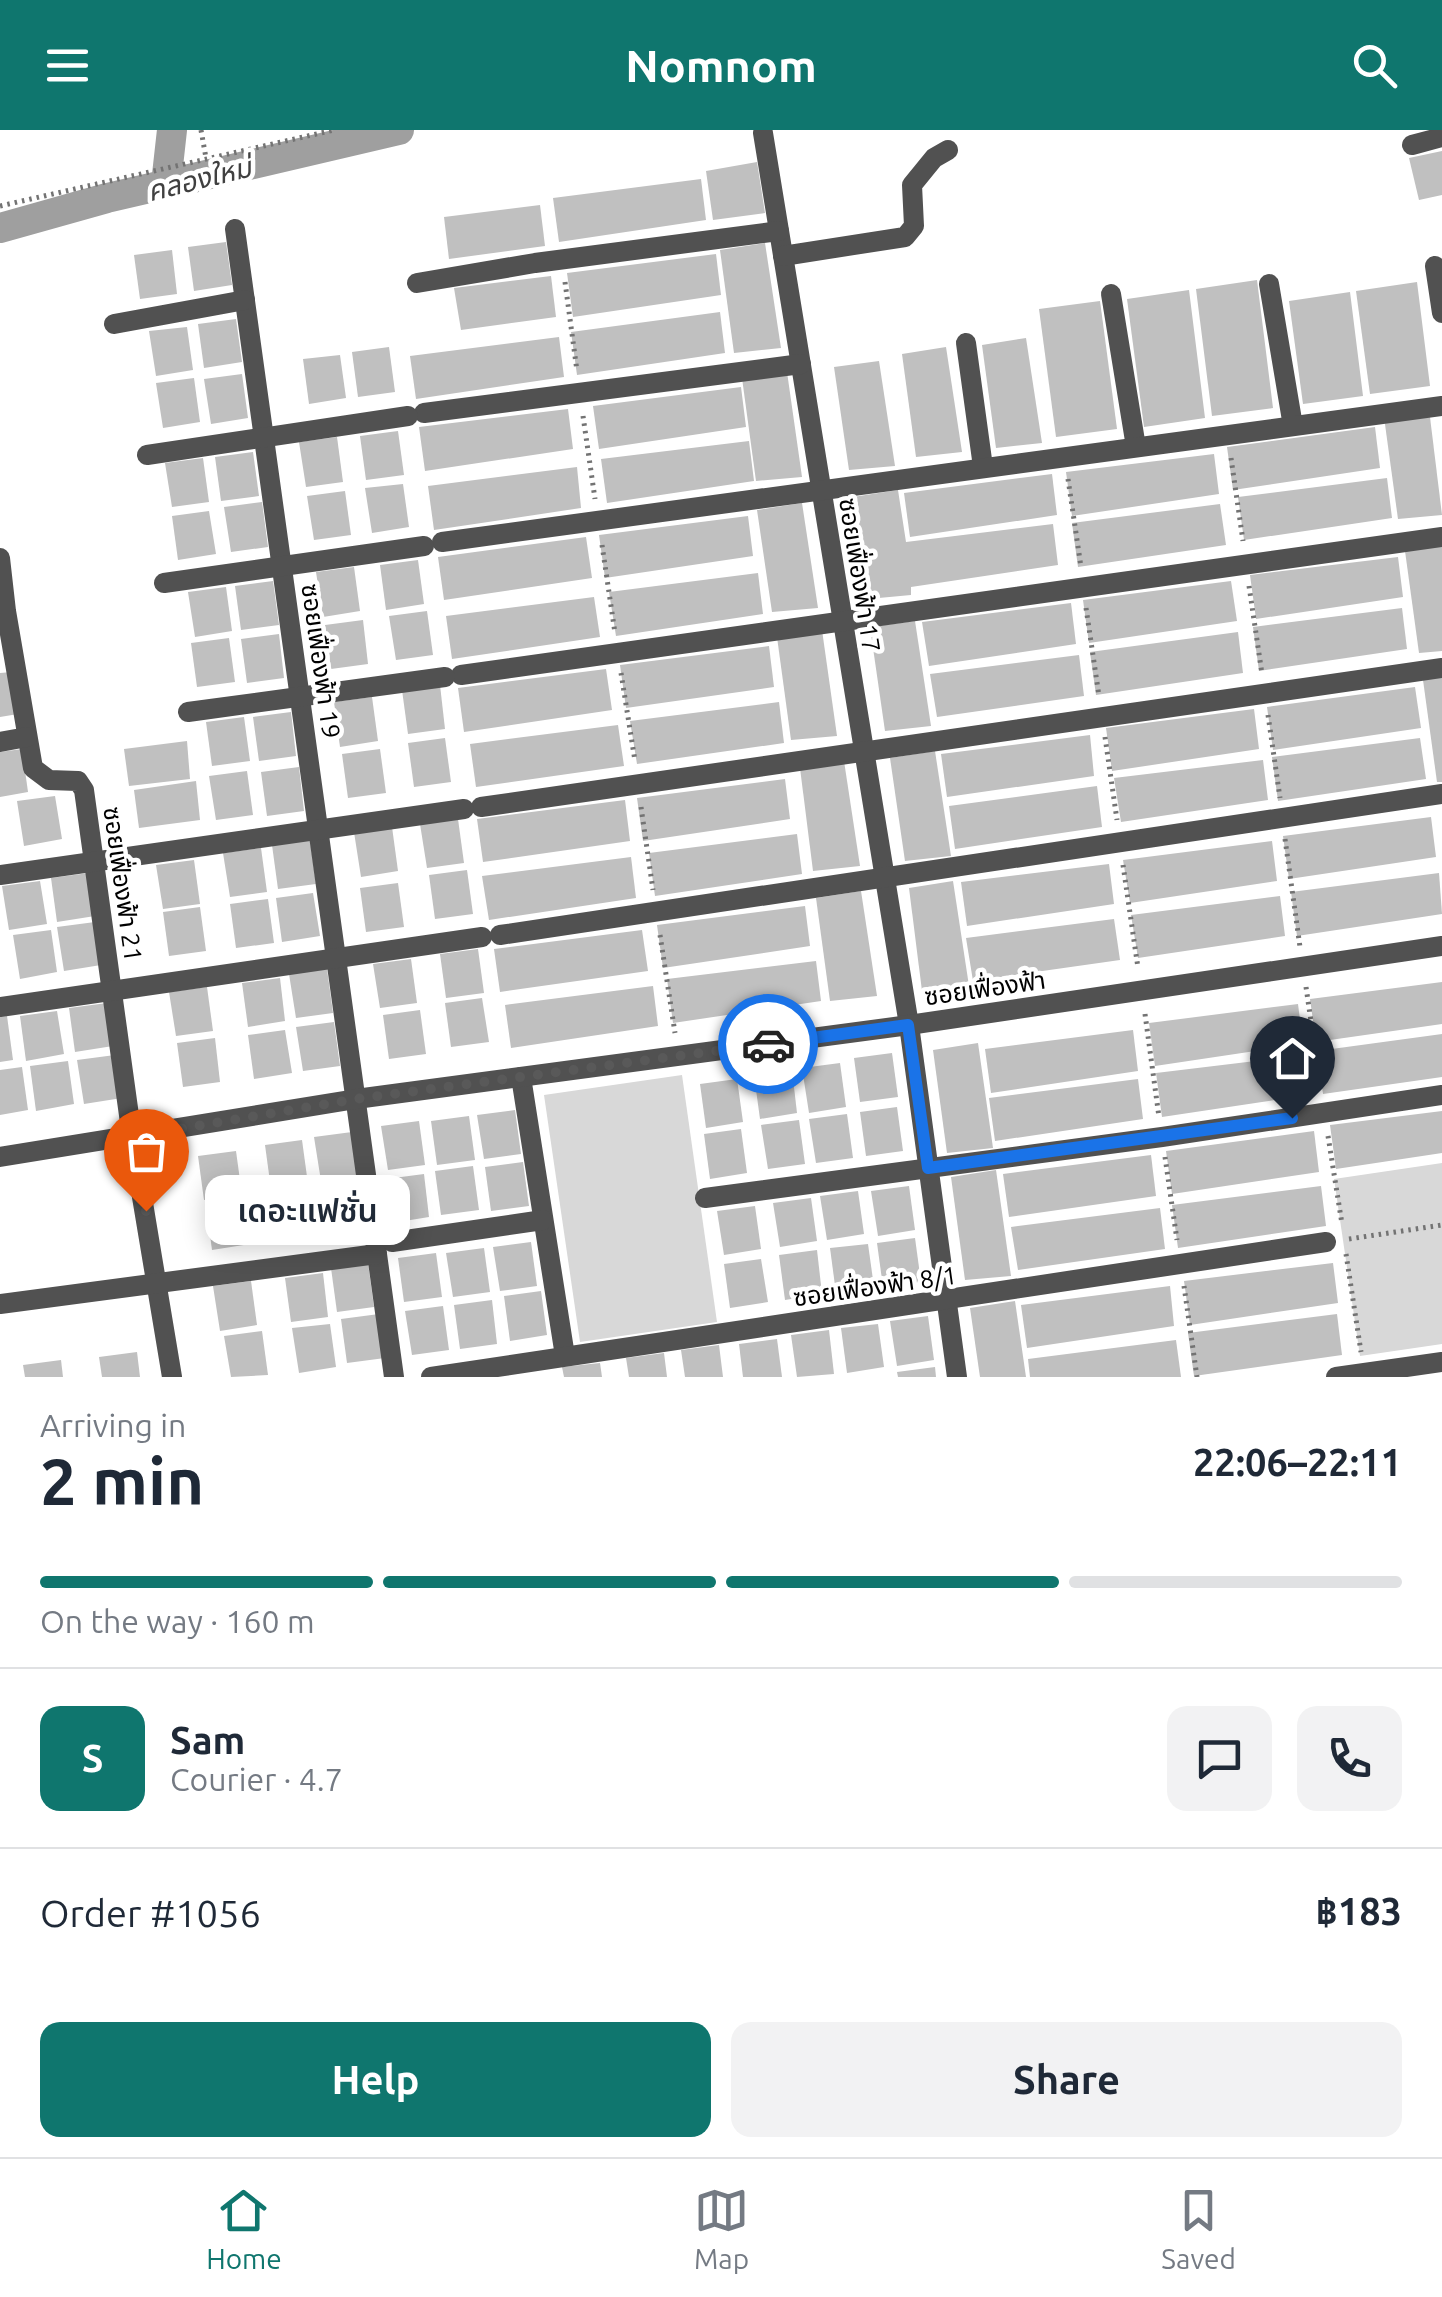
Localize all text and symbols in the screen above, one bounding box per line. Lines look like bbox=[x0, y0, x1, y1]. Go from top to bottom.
icon: menu bbox=[40, 38, 95, 93]
icon: search bbox=[1347, 38, 1402, 93]
text: Nomnom bbox=[625, 40, 817, 91]
water label: คลองใหม่ bbox=[144, 150, 258, 206]
street label: ซอยเฟื่องฟ้า 17 bbox=[834, 495, 889, 654]
street label: ซอยเฟื่องฟ้า 19 bbox=[296, 581, 349, 740]
street label: ซอยเฟื่องฟ้า 21 bbox=[98, 804, 151, 963]
street label: ซอยเฟื่องฟ้า bbox=[922, 963, 1047, 1010]
courier bbox=[718, 994, 818, 1094]
pin bbox=[1250, 1016, 1335, 1119]
icon: car bbox=[741, 1017, 796, 1072]
icon: home bbox=[1265, 1031, 1320, 1086]
pin bbox=[104, 1109, 189, 1212]
icon: bag bbox=[119, 1124, 174, 1179]
callout: เดอะแฟชั่น bbox=[206, 1176, 411, 1246]
text: เดอะแฟชั่น bbox=[237, 1192, 378, 1228]
street label: ซอยเฟื่องฟ้า 8/1 bbox=[791, 1258, 959, 1311]
text: Arriving in bbox=[40, 1407, 186, 1443]
text: 22:06–22:11 bbox=[1193, 1441, 1402, 1483]
text: 2 min bbox=[40, 1444, 204, 1517]
text: On the way · 160 m bbox=[40, 1603, 315, 1639]
button: chat bbox=[1167, 1706, 1272, 1811]
button: phone bbox=[1297, 1706, 1402, 1811]
text: Sam bbox=[170, 1719, 245, 1761]
text: S bbox=[82, 1737, 103, 1779]
text: Courier · 4.7 bbox=[170, 1761, 343, 1797]
text: ฿183 bbox=[1316, 1890, 1402, 1932]
text: Order #1056 bbox=[40, 1892, 261, 1934]
button: Help bbox=[40, 2022, 711, 2137]
button: Share bbox=[731, 2022, 1402, 2137]
tab: Home bbox=[206, 2183, 282, 2274]
tab: Map bbox=[694, 2183, 749, 2274]
tab: Saved bbox=[1161, 2183, 1236, 2274]

